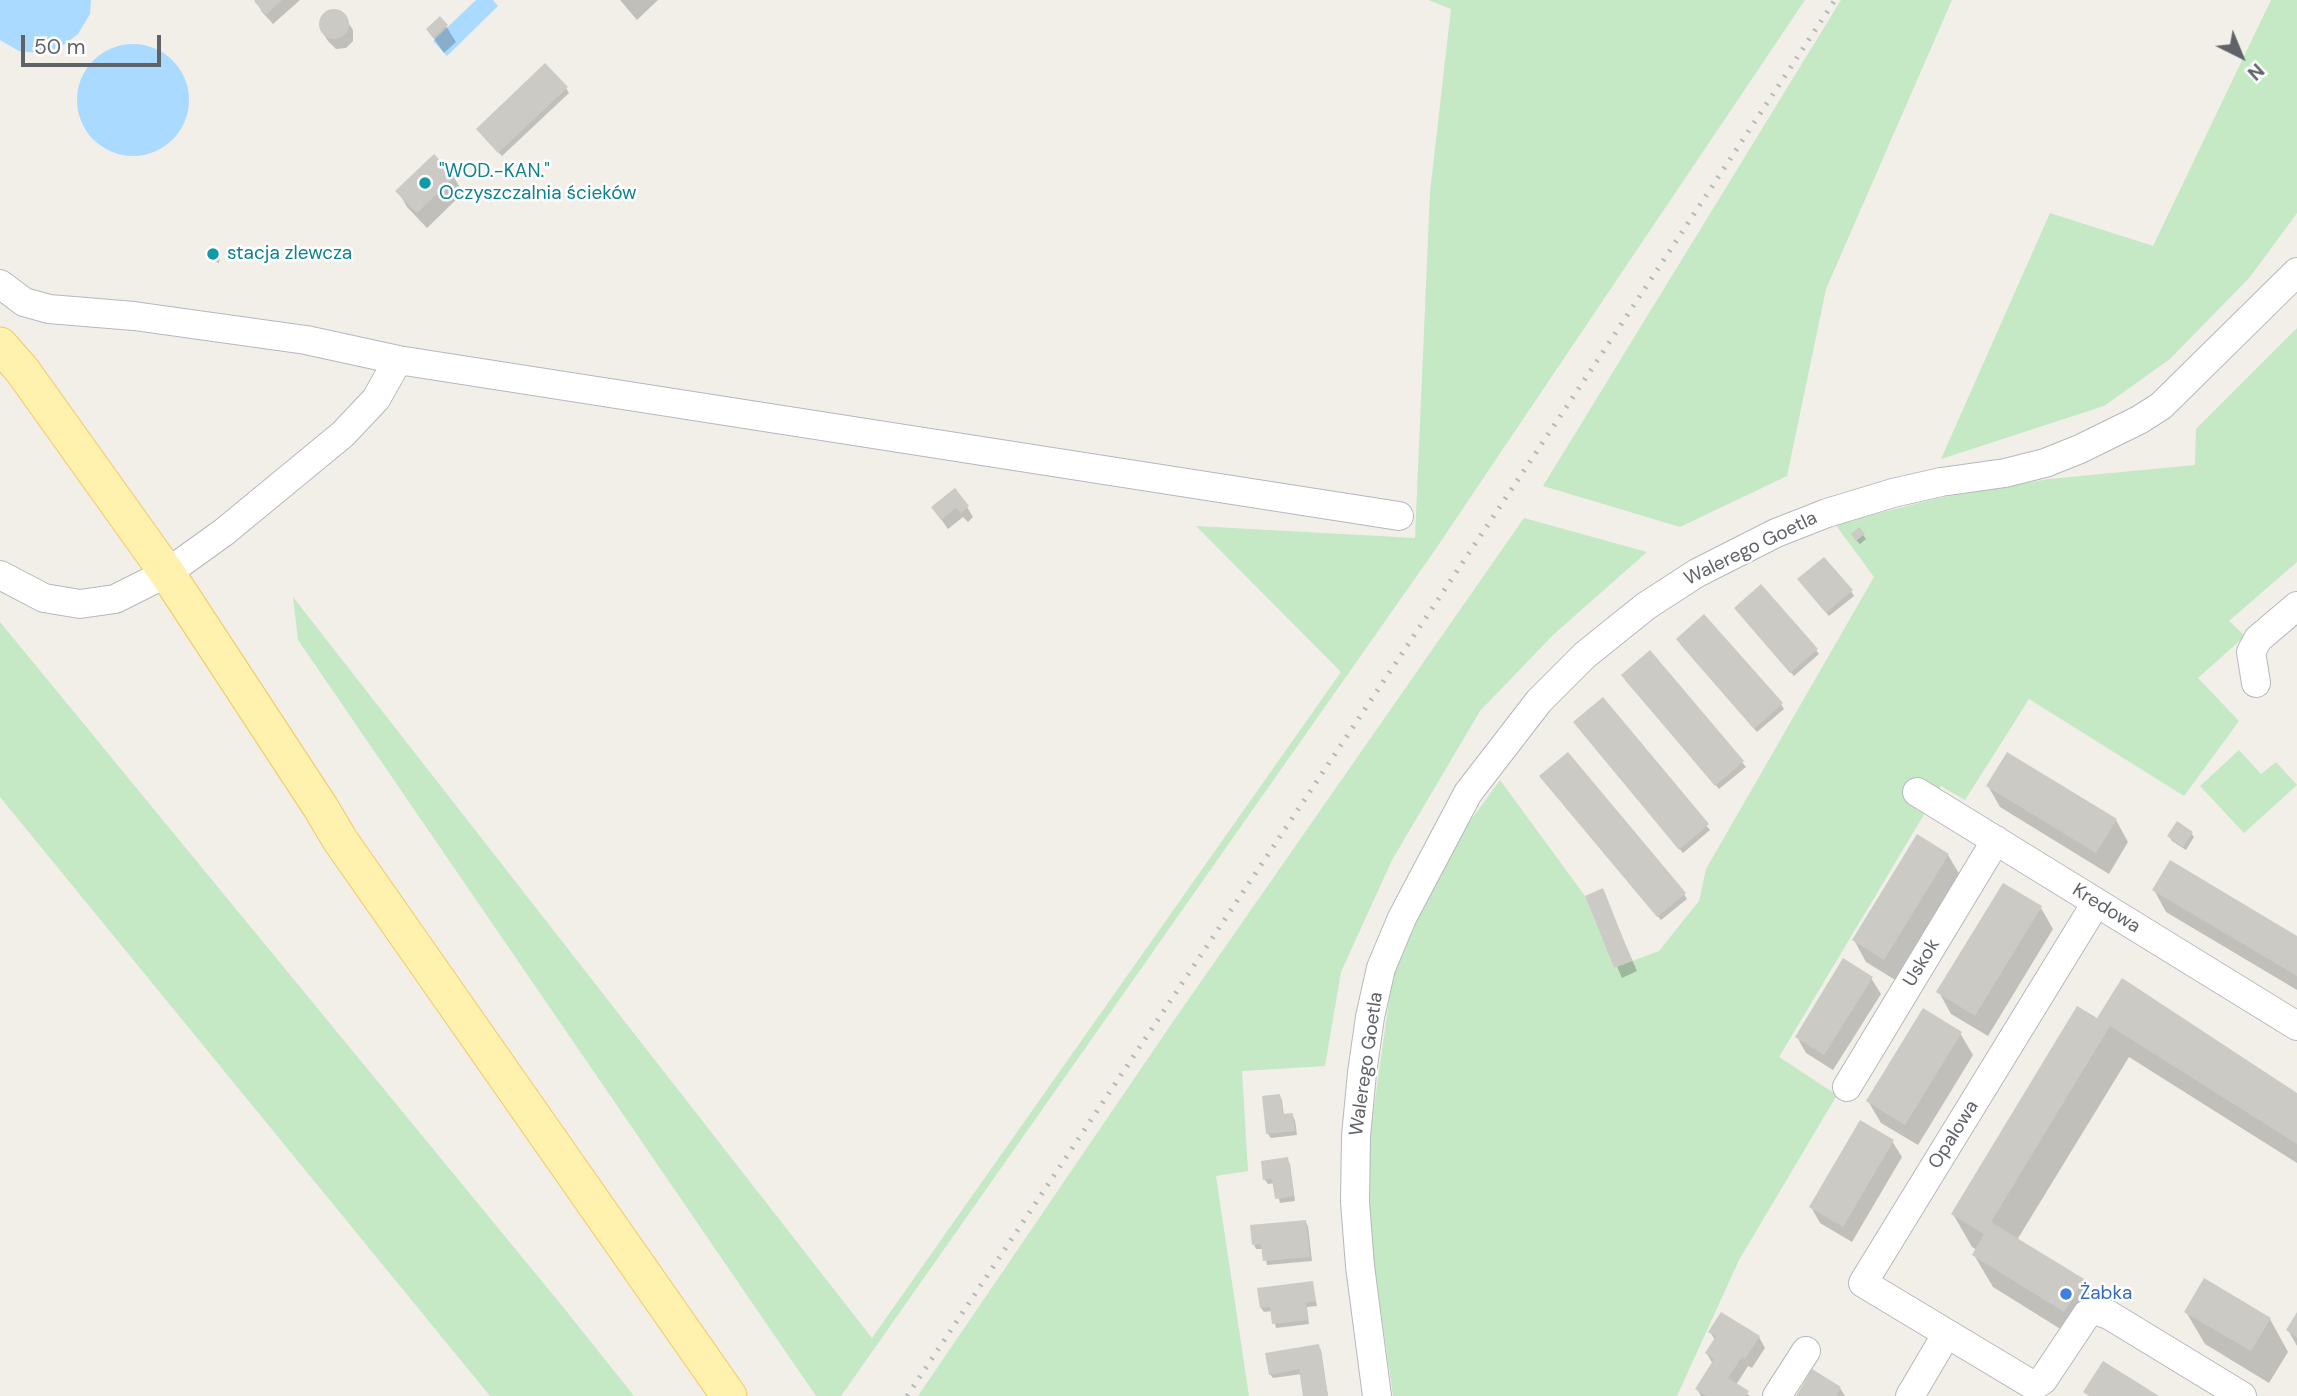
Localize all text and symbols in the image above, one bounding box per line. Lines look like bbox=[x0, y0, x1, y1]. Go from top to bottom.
scale bar bbox=[24, 21, 164, 65]
north arrow bbox=[2206, 21, 2276, 91]
text: 50 m bbox=[34, 33, 85, 61]
text: N bbox=[2242, 58, 2269, 86]
place label: "WOD.-KAN." Oczyszczalnia ścieków bbox=[439, 161, 637, 205]
marker: "WOD.-KAN." Oczyszczalnia ścieków bbox=[417, 175, 433, 191]
place label: stacja zlewcza bbox=[227, 243, 352, 265]
marker: stacja zlewcza bbox=[205, 246, 221, 262]
street label: Walerego Goetla bbox=[1681, 507, 1821, 591]
street label: Kredowa bbox=[2068, 879, 2144, 939]
street label: Uskok bbox=[1899, 935, 1945, 991]
street label: Walerego Goetla bbox=[1346, 991, 1388, 1137]
street label: Opalowa bbox=[1924, 1096, 1984, 1174]
place label: Żabka bbox=[2080, 1283, 2132, 1305]
marker: Żabka bbox=[2058, 1286, 2074, 1302]

